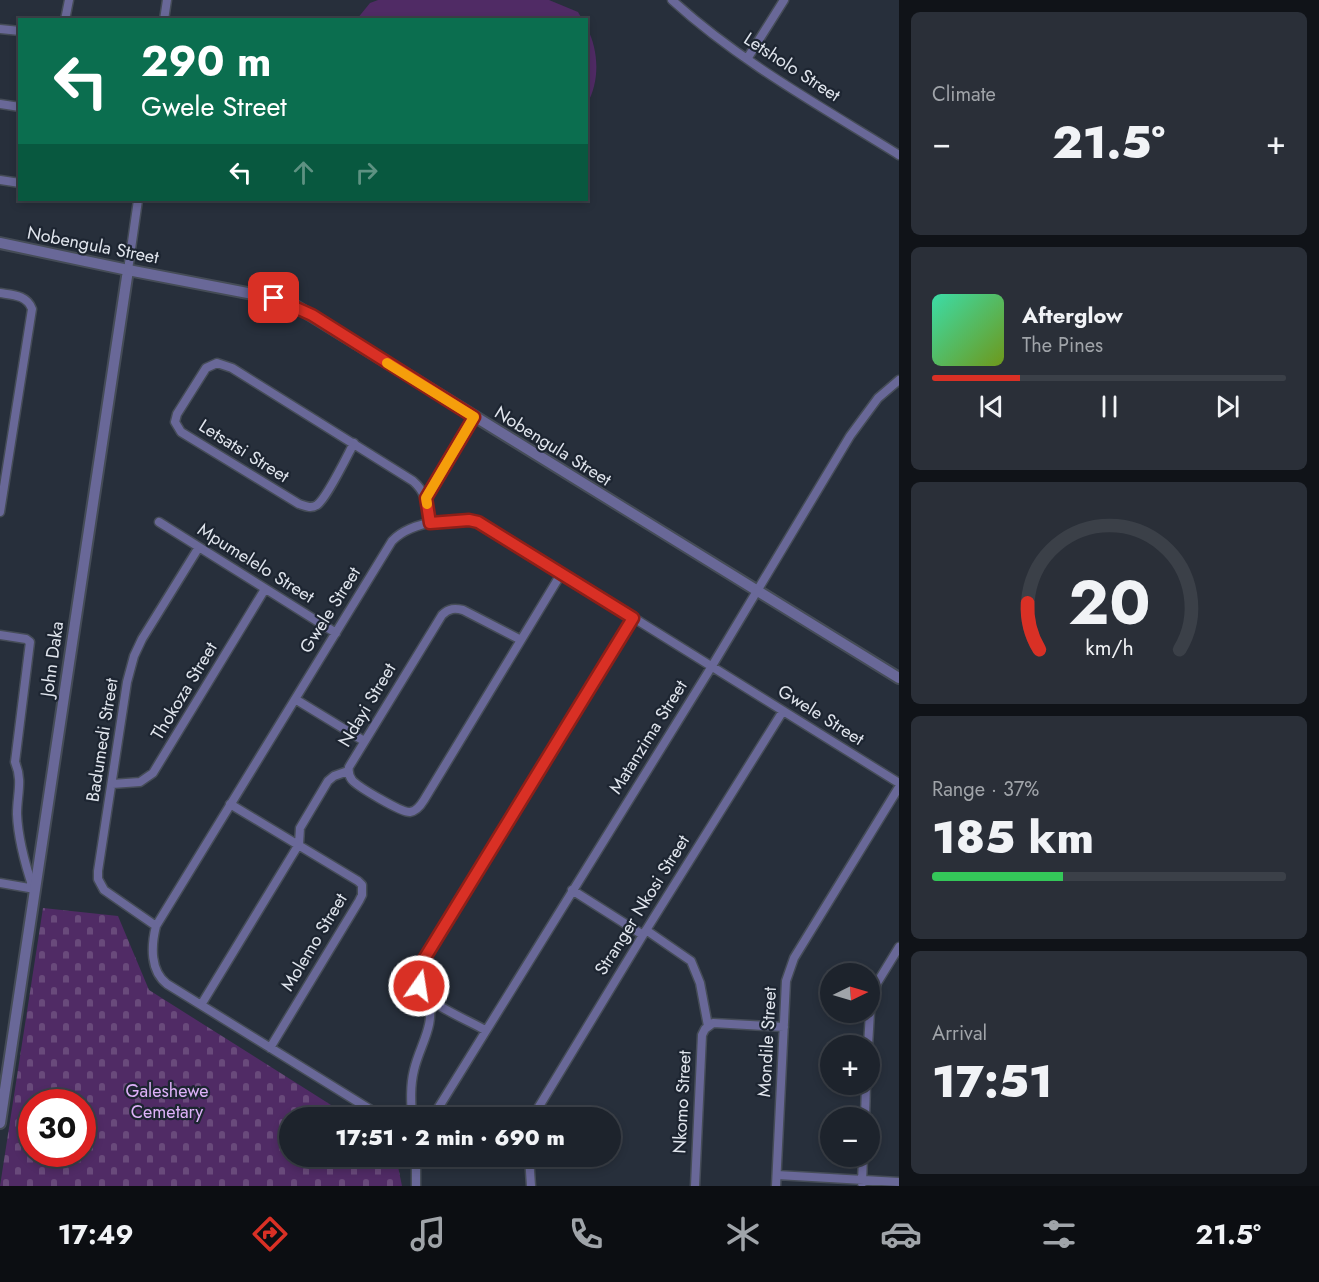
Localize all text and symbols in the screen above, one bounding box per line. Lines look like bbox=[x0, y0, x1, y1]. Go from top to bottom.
street label: Letsholo Street bbox=[739, 26, 846, 108]
text: 290 m bbox=[141, 31, 272, 92]
icon: left bbox=[42, 42, 120, 120]
text: Climate bbox=[932, 80, 996, 109]
text: Gwele Street bbox=[141, 87, 287, 126]
text: 21.5° bbox=[1052, 110, 1165, 175]
text: − bbox=[932, 119, 951, 166]
text: + bbox=[1266, 119, 1286, 166]
icon: left bbox=[224, 156, 257, 189]
icon: ahead bbox=[287, 156, 320, 189]
icon: right bbox=[350, 156, 383, 189]
street label: Nobengula Street bbox=[25, 219, 162, 271]
pin bbox=[248, 272, 299, 323]
icon: arrive bbox=[257, 281, 290, 314]
text: Afterglow bbox=[1022, 299, 1123, 331]
text: The Pines bbox=[1022, 331, 1103, 360]
icon: previous bbox=[975, 390, 1008, 423]
icon: pause bbox=[1093, 390, 1126, 423]
icon: next bbox=[1211, 390, 1244, 423]
street label: Nobengula Street bbox=[489, 400, 617, 493]
street label: Letsatsi Street bbox=[194, 413, 295, 489]
street label: Mpumelelo Street bbox=[193, 517, 320, 610]
text: 20 bbox=[1068, 557, 1150, 647]
street label: Gwele Street bbox=[293, 561, 367, 658]
street label: John Daka bbox=[34, 620, 70, 700]
text: km/h bbox=[1085, 632, 1133, 663]
street label: Thokoza Street bbox=[144, 637, 224, 745]
street label: Ndayi Street bbox=[332, 658, 403, 752]
street label: Matanzima Street bbox=[603, 675, 694, 799]
street label: Badumedi Street bbox=[79, 676, 125, 804]
street label: Gwele Street bbox=[773, 678, 870, 752]
text: Range · 37% bbox=[932, 775, 1039, 804]
text: 185 km bbox=[932, 805, 1094, 870]
street label: Stranger Nkosi Street bbox=[588, 829, 696, 980]
street label: Molemo Street bbox=[275, 888, 354, 996]
position arrow bbox=[387, 954, 451, 1018]
north arrow bbox=[820, 963, 880, 1023]
map controls bbox=[820, 963, 880, 1167]
street label: Mondile Street bbox=[751, 985, 783, 1098]
text: Arrival bbox=[932, 1019, 987, 1048]
button: + bbox=[820, 1035, 880, 1095]
street label: Nkomo Street bbox=[666, 1049, 698, 1154]
text: 17:51 bbox=[932, 1049, 1053, 1114]
park label: Galeshewe Cemetary bbox=[126, 1078, 208, 1125]
speed limit sign: 30 bbox=[18, 1089, 96, 1167]
button: − bbox=[820, 1107, 880, 1167]
text: 17:51 · 2 min · 690 m bbox=[335, 1121, 565, 1153]
icon: directions bbox=[249, 1213, 291, 1255]
icon: music bbox=[407, 1213, 449, 1255]
icon: phone bbox=[565, 1213, 607, 1255]
icon: climate bbox=[722, 1213, 764, 1255]
icon: car bbox=[880, 1213, 922, 1255]
icon: filters bbox=[1038, 1213, 1080, 1255]
text: 17:49 bbox=[58, 1215, 134, 1254]
text: 21.5° bbox=[1196, 1215, 1261, 1254]

